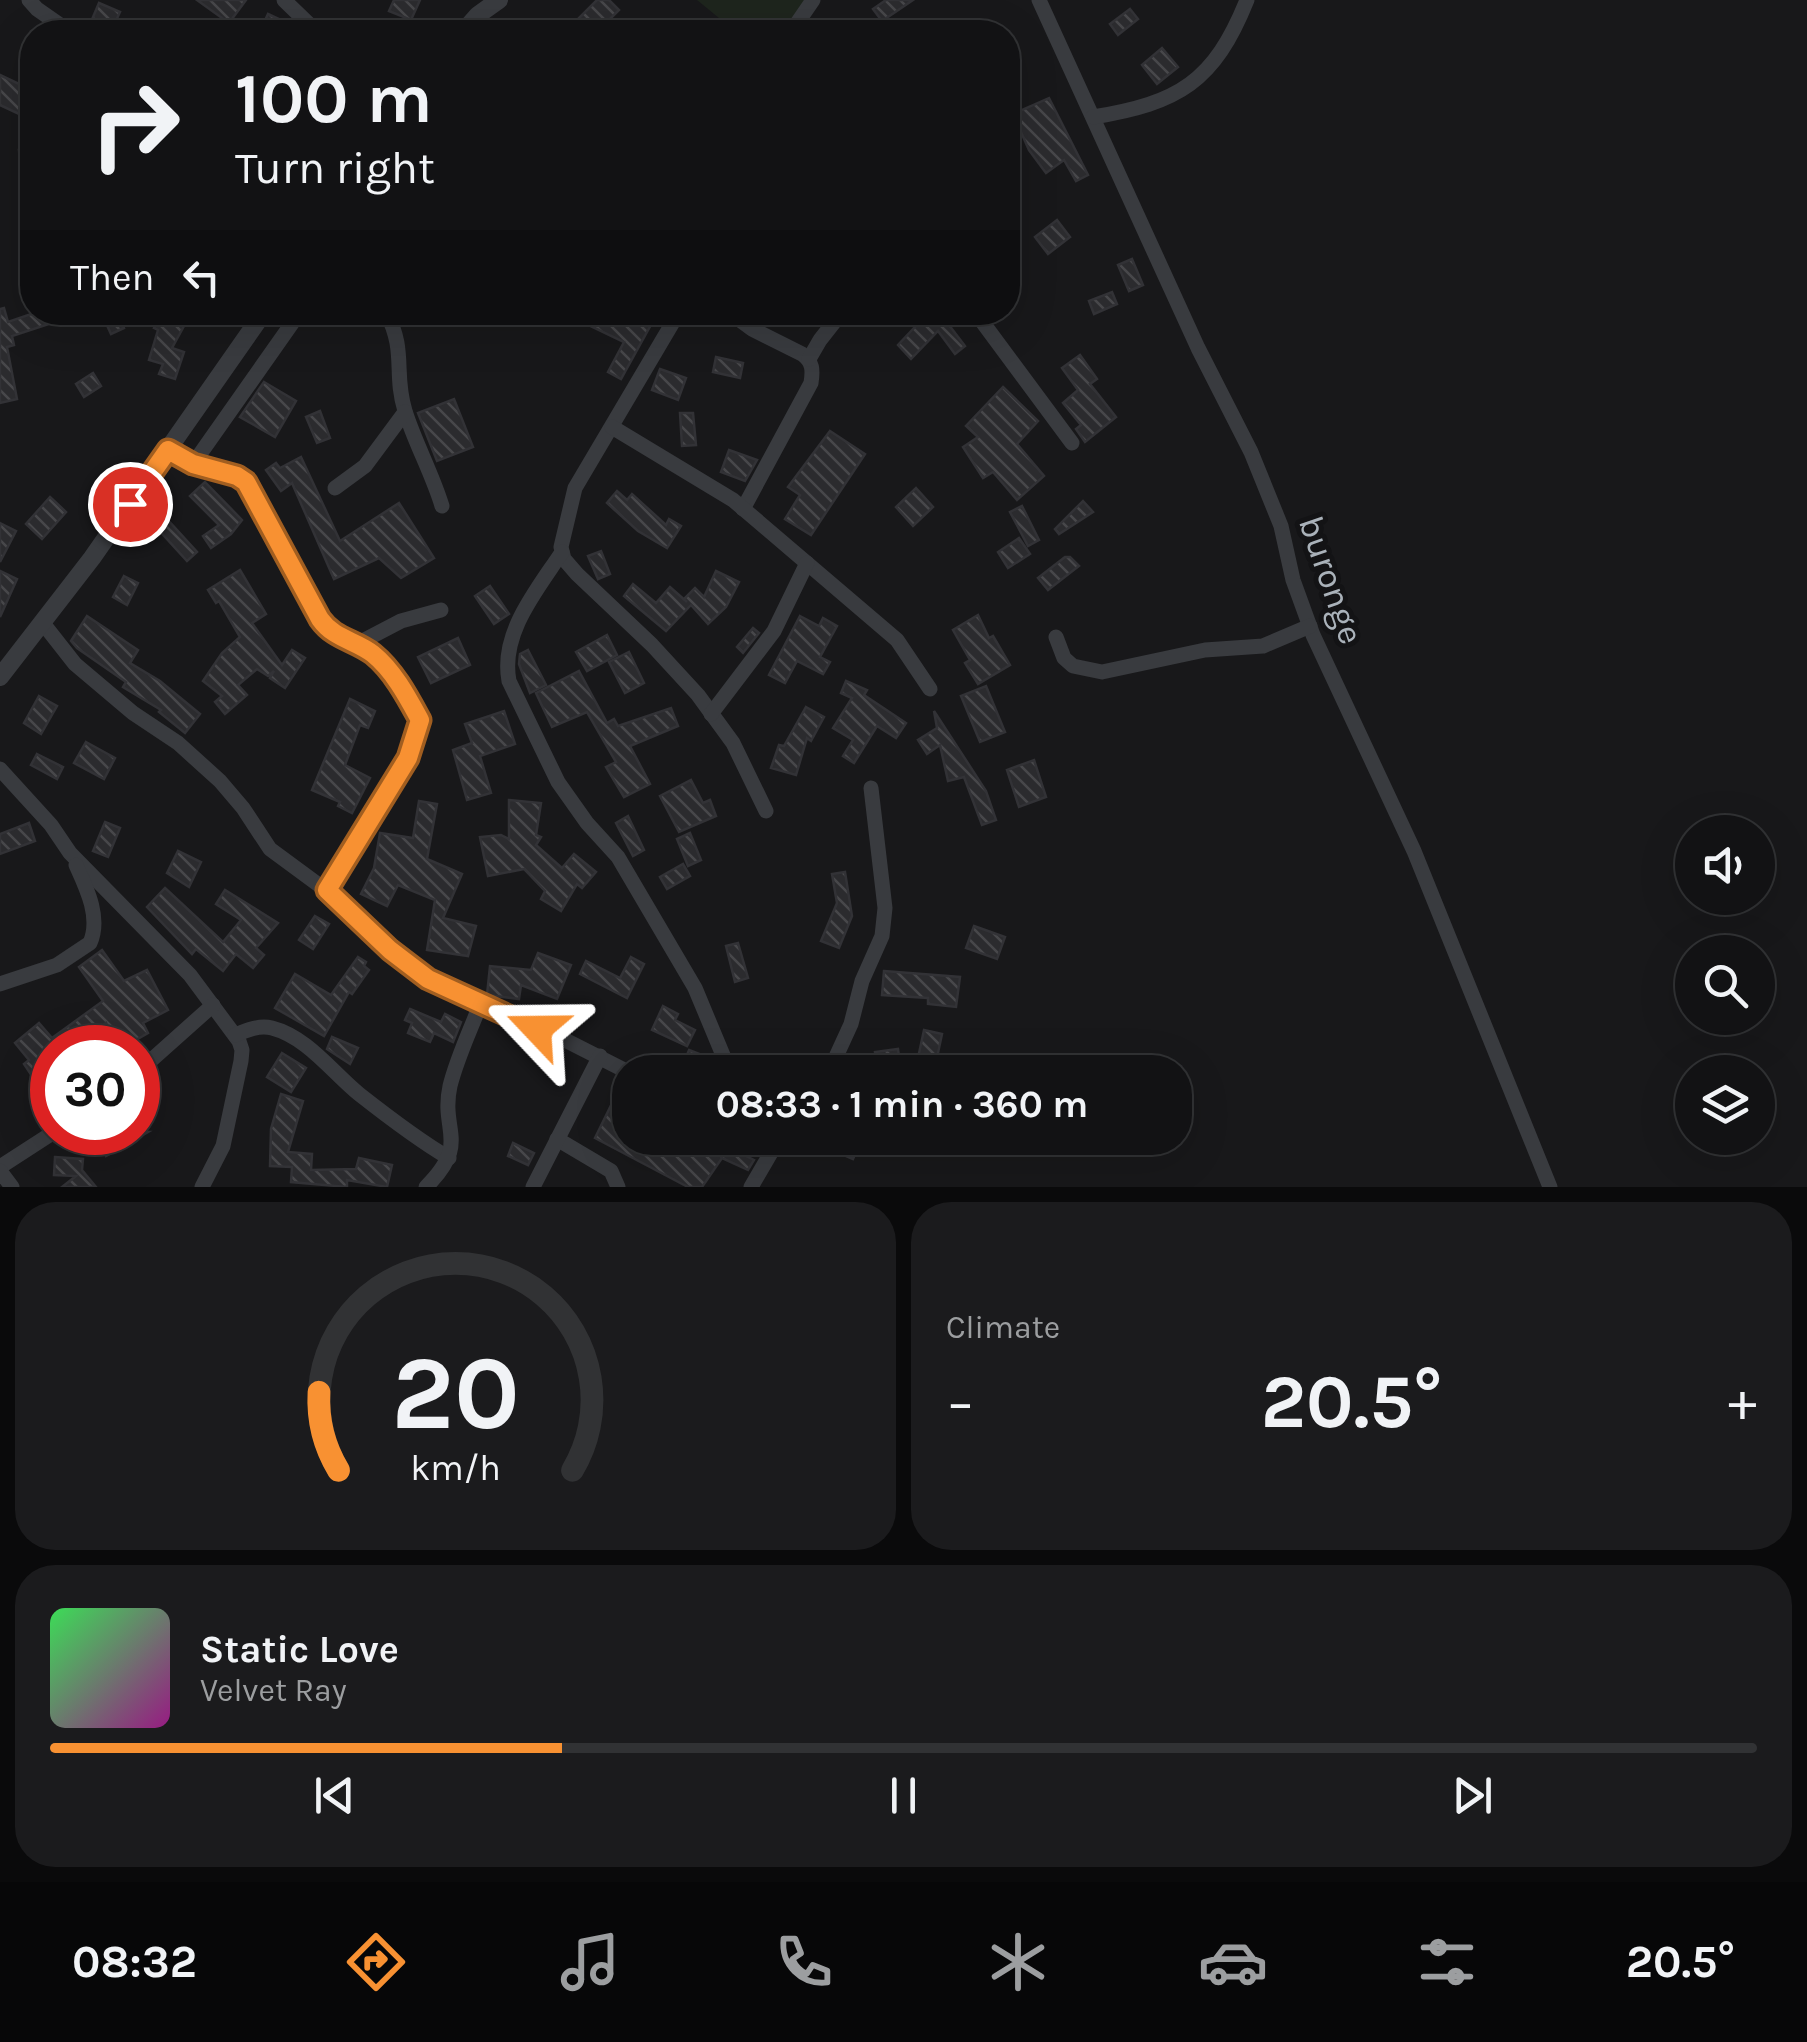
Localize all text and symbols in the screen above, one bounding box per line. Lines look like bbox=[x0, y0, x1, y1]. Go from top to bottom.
text: 100 m bbox=[235, 58, 433, 140]
icon: right bbox=[70, 60, 200, 190]
text: Turn right bbox=[235, 142, 435, 194]
icon: left bbox=[174, 250, 229, 305]
text: Then bbox=[70, 255, 154, 300]
pin bbox=[88, 462, 173, 547]
icon: arrive bbox=[103, 477, 158, 532]
street label: buronge bbox=[1290, 511, 1372, 649]
map controls bbox=[1675, 815, 1775, 1155]
button: sound bbox=[1675, 815, 1775, 915]
button: search bbox=[1675, 935, 1775, 1035]
position arrow bbox=[485, 977, 589, 1081]
speed limit sign: 30 bbox=[30, 1025, 160, 1155]
button: layers bbox=[1675, 1055, 1775, 1155]
text: 08:33 · 1 min · 360 m bbox=[716, 1082, 1088, 1127]
text: Climate bbox=[946, 1309, 1060, 1346]
text: 20 bbox=[391, 1333, 520, 1454]
text: 20.5° bbox=[1261, 1358, 1442, 1446]
text: − bbox=[946, 1370, 975, 1434]
text: + bbox=[1728, 1370, 1757, 1434]
text: km/h bbox=[410, 1447, 501, 1489]
text: Static Love bbox=[200, 1627, 399, 1672]
text: Velvet Ray bbox=[200, 1672, 347, 1709]
icon: previous bbox=[307, 1768, 362, 1823]
icon: pause bbox=[876, 1768, 931, 1823]
icon: next bbox=[1445, 1768, 1500, 1823]
icon: directions bbox=[341, 1927, 411, 1997]
icon: music bbox=[555, 1927, 625, 1997]
icon: phone bbox=[769, 1927, 839, 1997]
icon: climate bbox=[983, 1927, 1053, 1997]
icon: car bbox=[1198, 1927, 1268, 1997]
icon: filters bbox=[1412, 1927, 1482, 1997]
text: 08:32 bbox=[72, 1936, 197, 1988]
text: 20.5° bbox=[1626, 1936, 1735, 1988]

